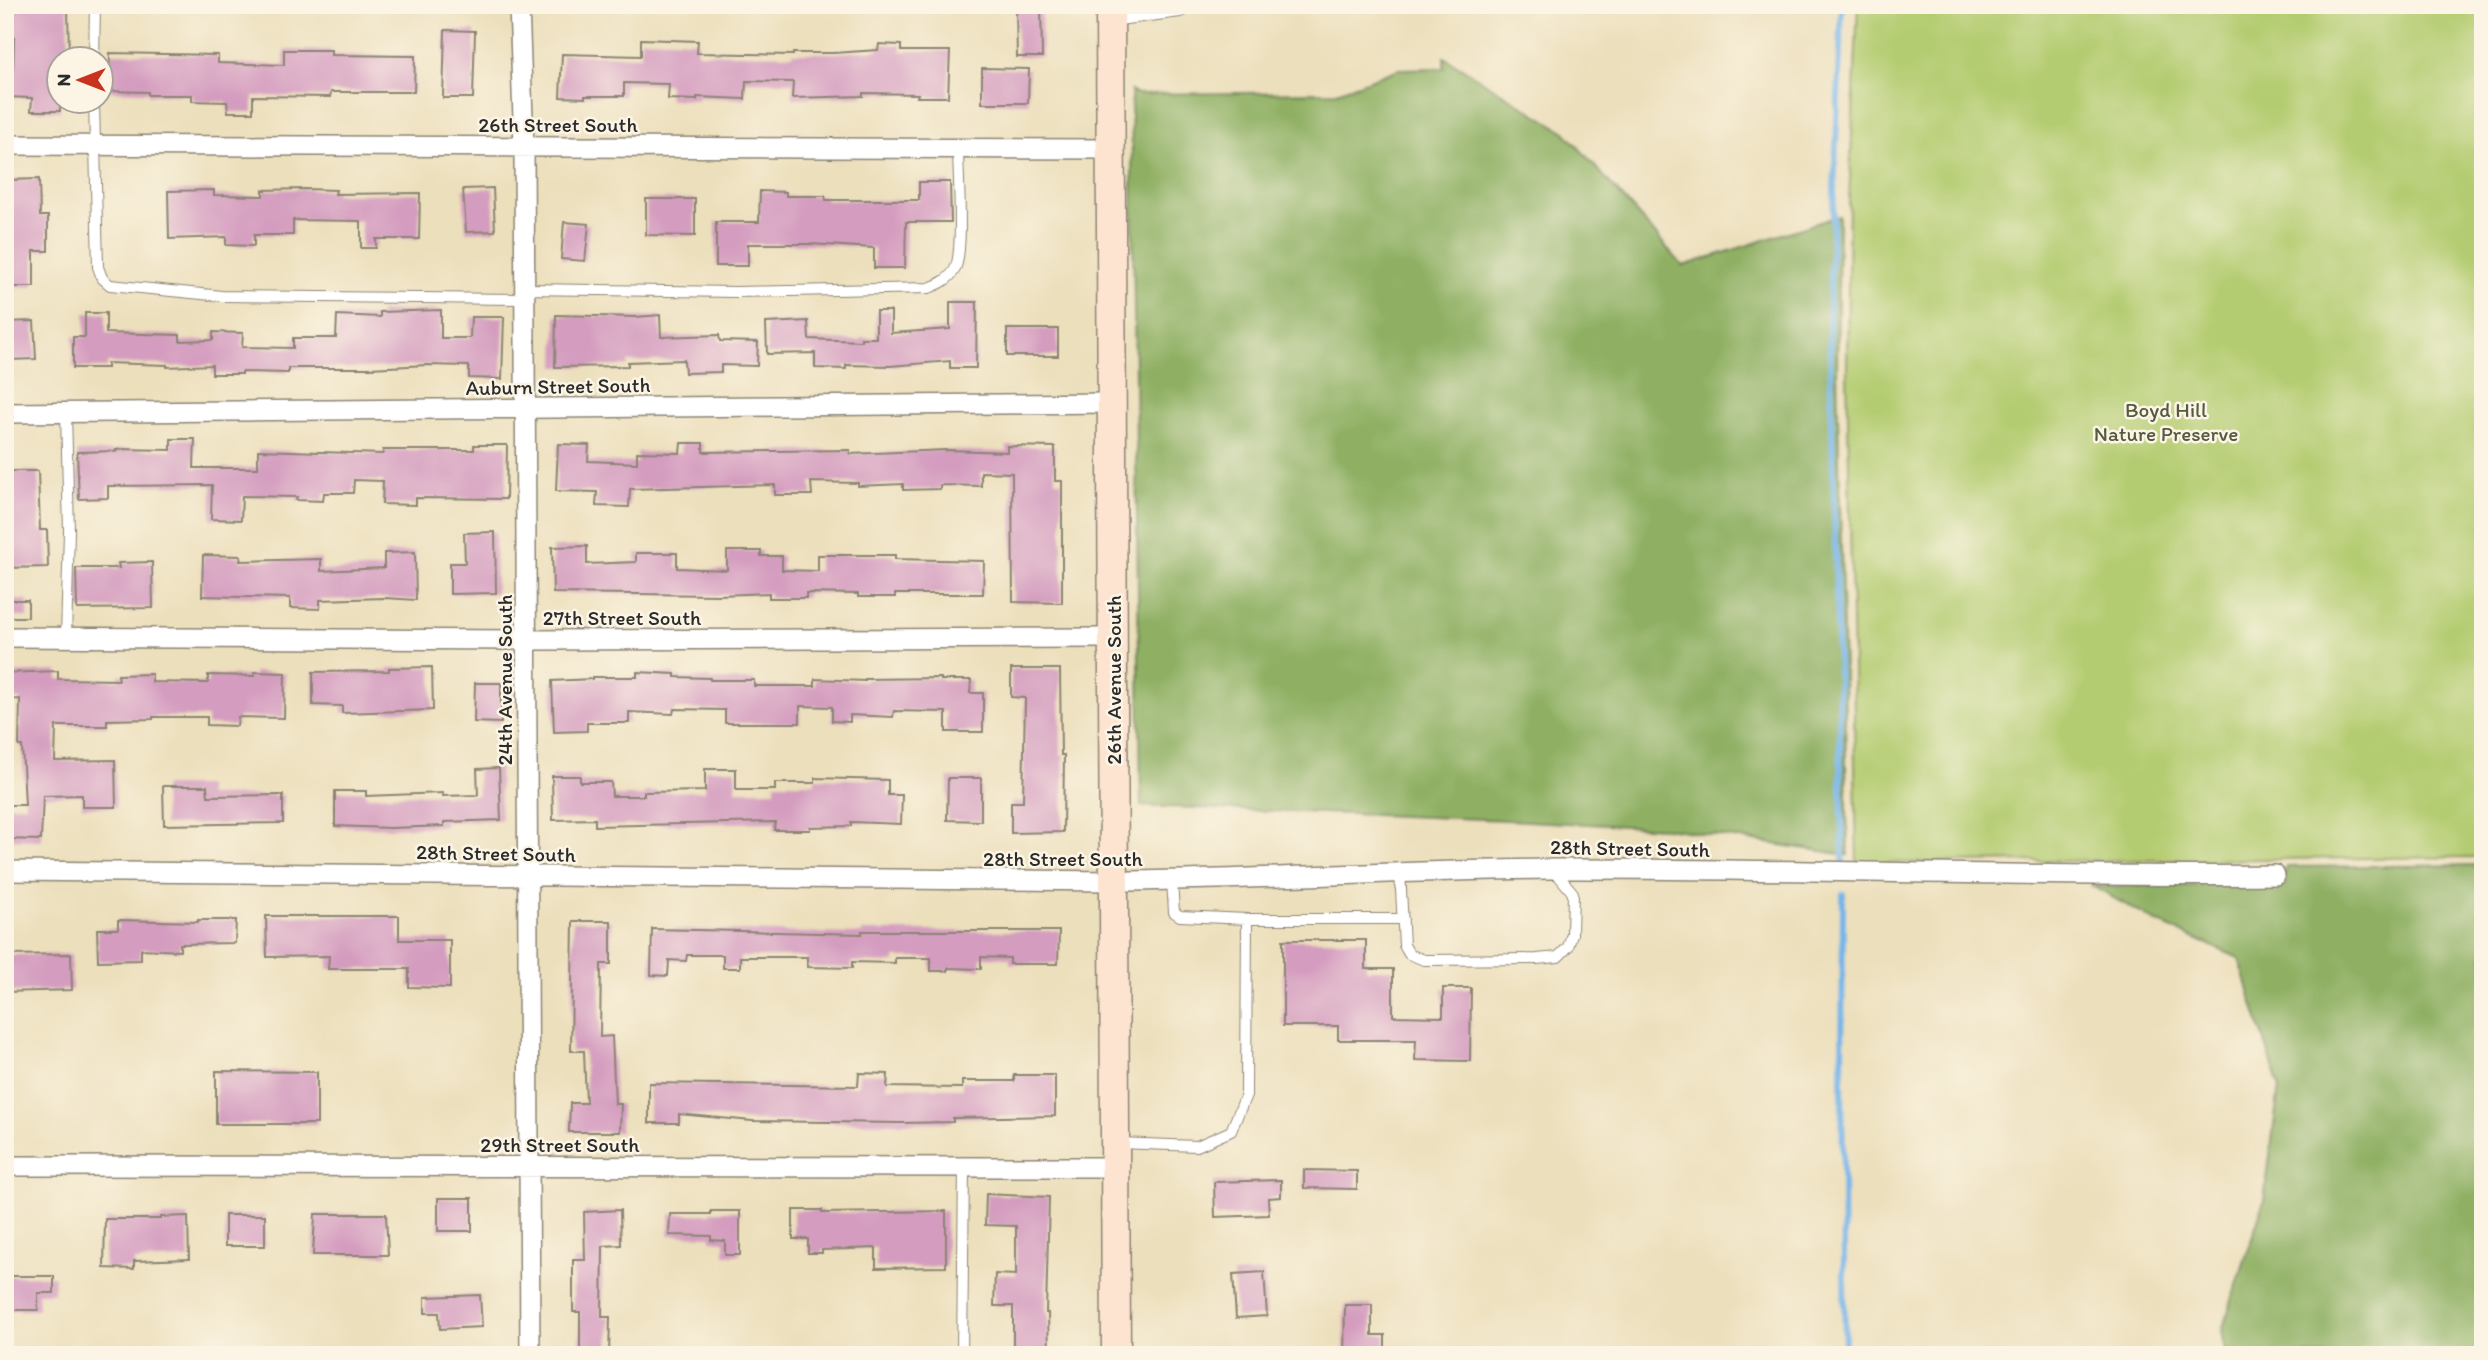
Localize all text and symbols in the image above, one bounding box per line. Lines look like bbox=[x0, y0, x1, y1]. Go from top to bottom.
north arrow bbox=[46, 46, 116, 116]
text: N bbox=[52, 74, 75, 86]
street label: 26th Street South bbox=[478, 112, 638, 137]
street label: Auburn Street South bbox=[465, 372, 651, 400]
park label: Boyd Hill Nature Preserve bbox=[2094, 397, 2238, 446]
street label: 24th Avenue South bbox=[492, 594, 517, 766]
street label: 26th Avenue South bbox=[1101, 595, 1126, 765]
street label: 27th Street South bbox=[543, 605, 702, 630]
street label: 28th Street South bbox=[1550, 834, 1711, 862]
street label: 28th Street South bbox=[416, 839, 577, 867]
street label: 28th Street South bbox=[983, 846, 1144, 871]
street label: 29th Street South bbox=[480, 1132, 640, 1157]

